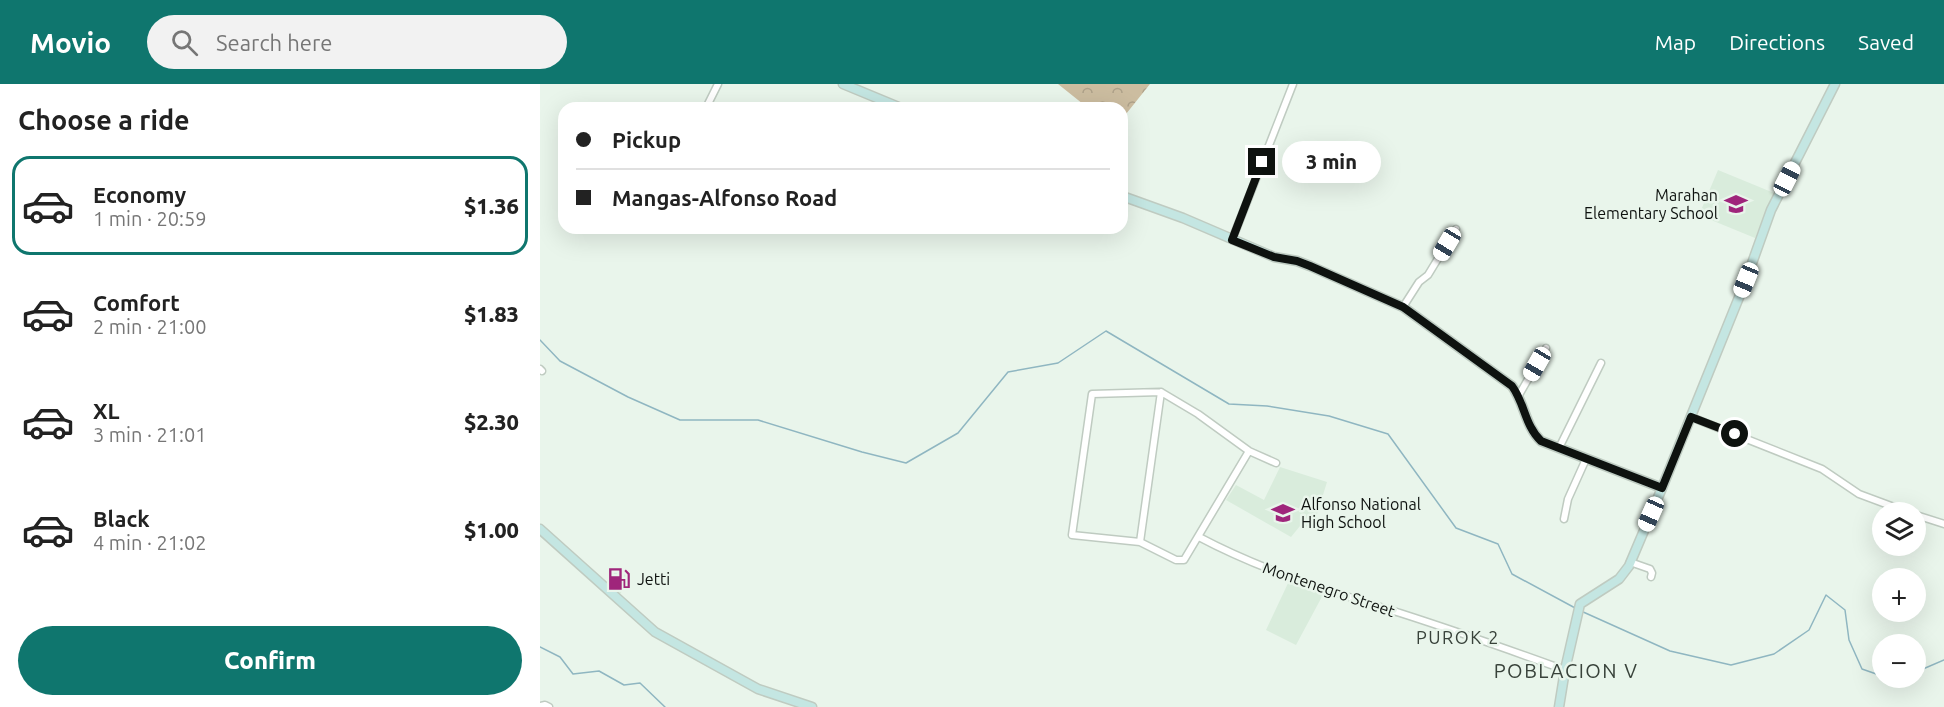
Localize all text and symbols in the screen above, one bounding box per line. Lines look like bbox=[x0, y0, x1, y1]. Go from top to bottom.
search box bbox=[147, 15, 567, 69]
icon: search bbox=[168, 26, 201, 59]
text: Movio bbox=[30, 27, 111, 58]
text: Search here bbox=[216, 30, 332, 55]
text: Map bbox=[1655, 30, 1696, 54]
text: Directions bbox=[1729, 30, 1825, 54]
text: Saved bbox=[1858, 30, 1914, 54]
text: Choose a ride bbox=[18, 105, 190, 135]
text: Pickup bbox=[612, 127, 681, 152]
callout: 3 min bbox=[1283, 141, 1382, 183]
route end bbox=[1248, 148, 1275, 175]
text: 3 min bbox=[1306, 150, 1357, 173]
car bbox=[1771, 159, 1803, 199]
icon: car bbox=[21, 179, 75, 233]
text: Economy bbox=[93, 182, 186, 207]
text: Mangas-Alfonso Road bbox=[612, 185, 837, 210]
place label: Marahan Elementary School bbox=[1584, 186, 1718, 222]
school or university icon: Marahan Elementary School bbox=[1723, 191, 1749, 217]
text: $1.36 bbox=[464, 193, 519, 218]
text: 1 min · 20:59 bbox=[93, 207, 207, 230]
car bbox=[1430, 224, 1464, 264]
car bbox=[1731, 260, 1761, 300]
icon: car bbox=[21, 287, 75, 341]
text: Comfort bbox=[93, 290, 180, 315]
text: $1.83 bbox=[464, 301, 519, 326]
text: 2 min · 21:00 bbox=[93, 315, 207, 338]
car bbox=[1520, 344, 1554, 384]
icon: car bbox=[21, 395, 75, 449]
text: XL bbox=[93, 398, 120, 423]
text: $2.30 bbox=[464, 409, 519, 434]
route start bbox=[1721, 420, 1748, 447]
text: 3 min · 21:01 bbox=[93, 423, 207, 446]
car bbox=[1635, 494, 1667, 534]
place label: Alfonso National High School bbox=[1301, 495, 1421, 531]
school or university icon: Alfonso National High School bbox=[1270, 500, 1296, 526]
map controls bbox=[1872, 502, 1926, 688]
button: layers bbox=[1872, 502, 1926, 556]
icon: car bbox=[21, 503, 75, 557]
text: Black bbox=[93, 506, 150, 531]
text: $1.00 bbox=[464, 517, 519, 542]
text: 4 min · 21:02 bbox=[93, 531, 207, 554]
street label: Montenegro Street bbox=[1261, 558, 1398, 620]
fuel station icon: Jetti bbox=[606, 566, 632, 592]
button: + bbox=[1872, 568, 1926, 622]
place label: Jetti bbox=[637, 570, 670, 588]
button: Confirm bbox=[18, 626, 522, 695]
district label: PUROK 2 bbox=[1416, 627, 1500, 647]
button: − bbox=[1872, 634, 1926, 688]
district label: POBLACION V bbox=[1494, 659, 1638, 682]

